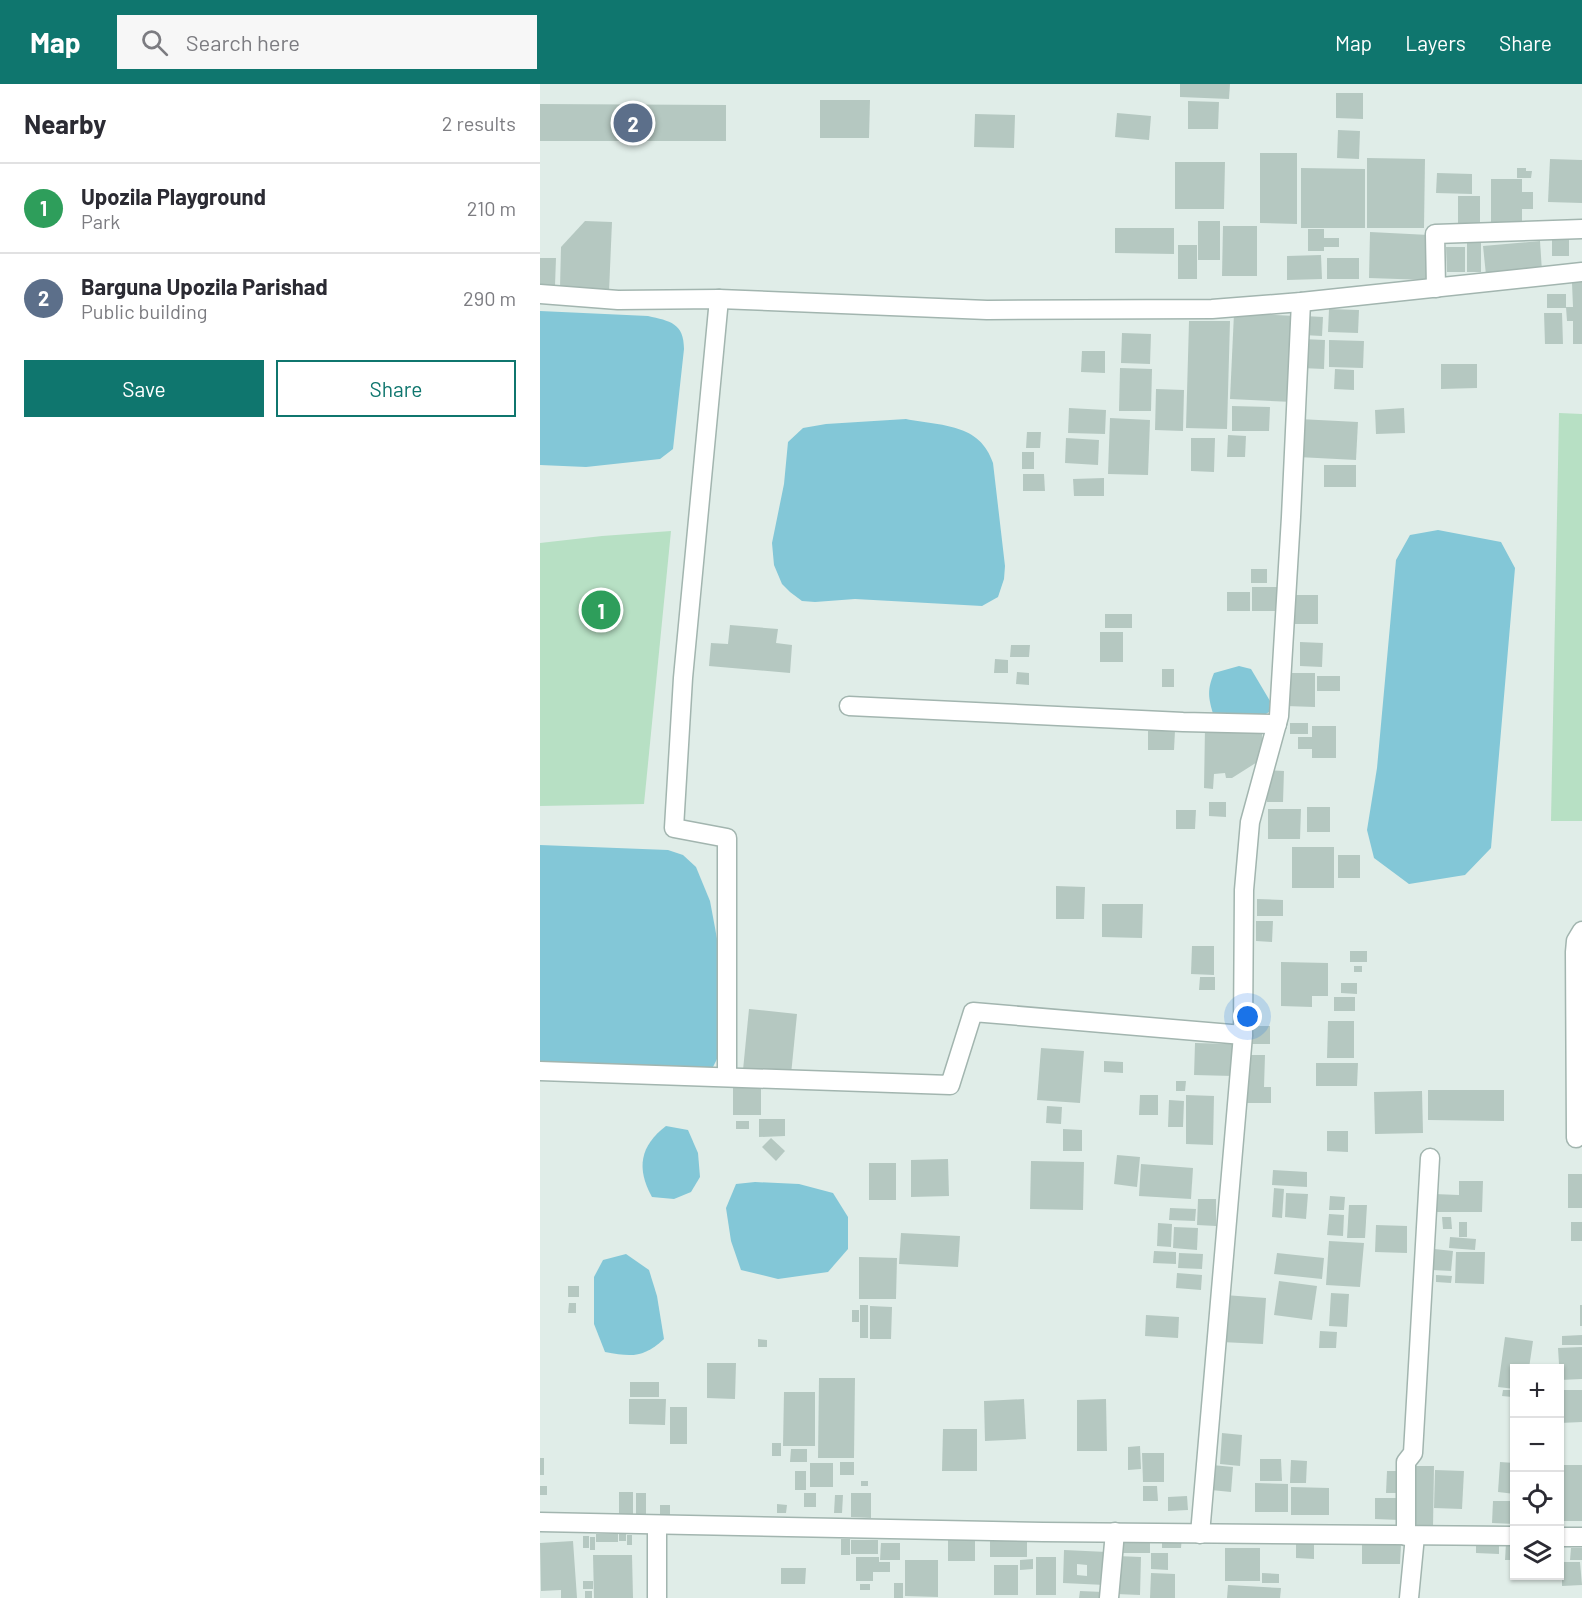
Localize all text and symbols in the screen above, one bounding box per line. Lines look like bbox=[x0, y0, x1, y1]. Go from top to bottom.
search box bbox=[117, 15, 537, 69]
text: Map bbox=[30, 25, 81, 59]
icon: search bbox=[138, 26, 171, 59]
text: Search here bbox=[186, 29, 300, 55]
text: Map bbox=[1335, 30, 1372, 55]
text: Layers bbox=[1405, 30, 1466, 55]
text: Share bbox=[1499, 30, 1552, 55]
pin: 2 bbox=[614, 100, 652, 146]
text: Nearby bbox=[24, 108, 106, 139]
text: 2 results bbox=[442, 111, 516, 135]
text: Upozila Playground bbox=[81, 183, 266, 209]
text: 1 bbox=[40, 196, 47, 220]
text: 210 m bbox=[467, 196, 516, 220]
text: Park bbox=[81, 209, 120, 233]
text: Barguna Upozila Parishad bbox=[81, 273, 328, 299]
text: 2 bbox=[38, 286, 49, 310]
text: 290 m bbox=[463, 286, 516, 310]
text: Public building bbox=[81, 299, 207, 323]
button: Save bbox=[24, 360, 264, 417]
button: Share bbox=[276, 360, 516, 417]
pin: 1 bbox=[582, 588, 620, 632]
your location bbox=[1233, 1002, 1262, 1031]
map controls bbox=[1510, 1364, 1564, 1580]
button: + bbox=[1510, 1364, 1564, 1418]
button: − bbox=[1510, 1418, 1564, 1472]
button: locate bbox=[1510, 1472, 1564, 1526]
button: layers bbox=[1510, 1526, 1564, 1580]

